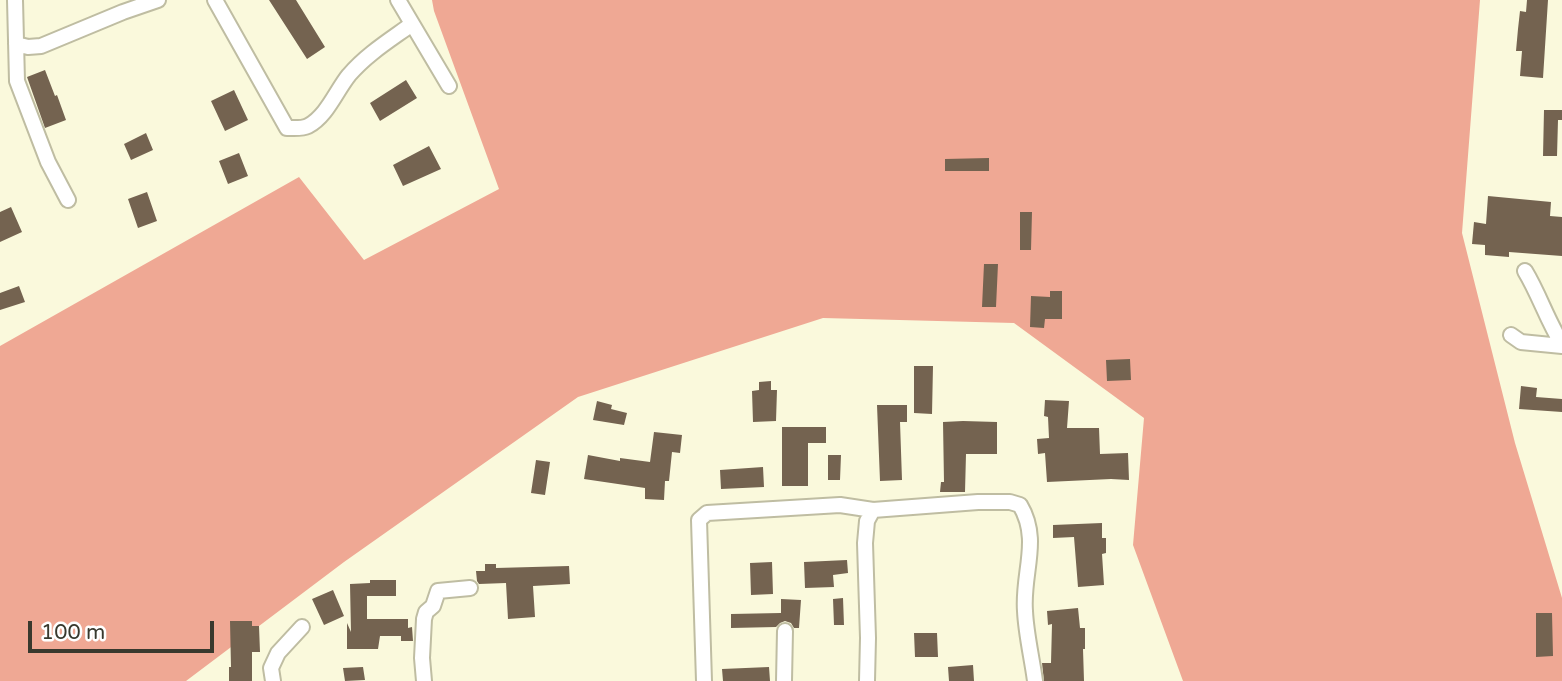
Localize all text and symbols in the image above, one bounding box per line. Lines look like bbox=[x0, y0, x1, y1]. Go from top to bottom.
scale bar bbox=[32, 608, 217, 652]
text: 100 m bbox=[41, 620, 105, 645]

